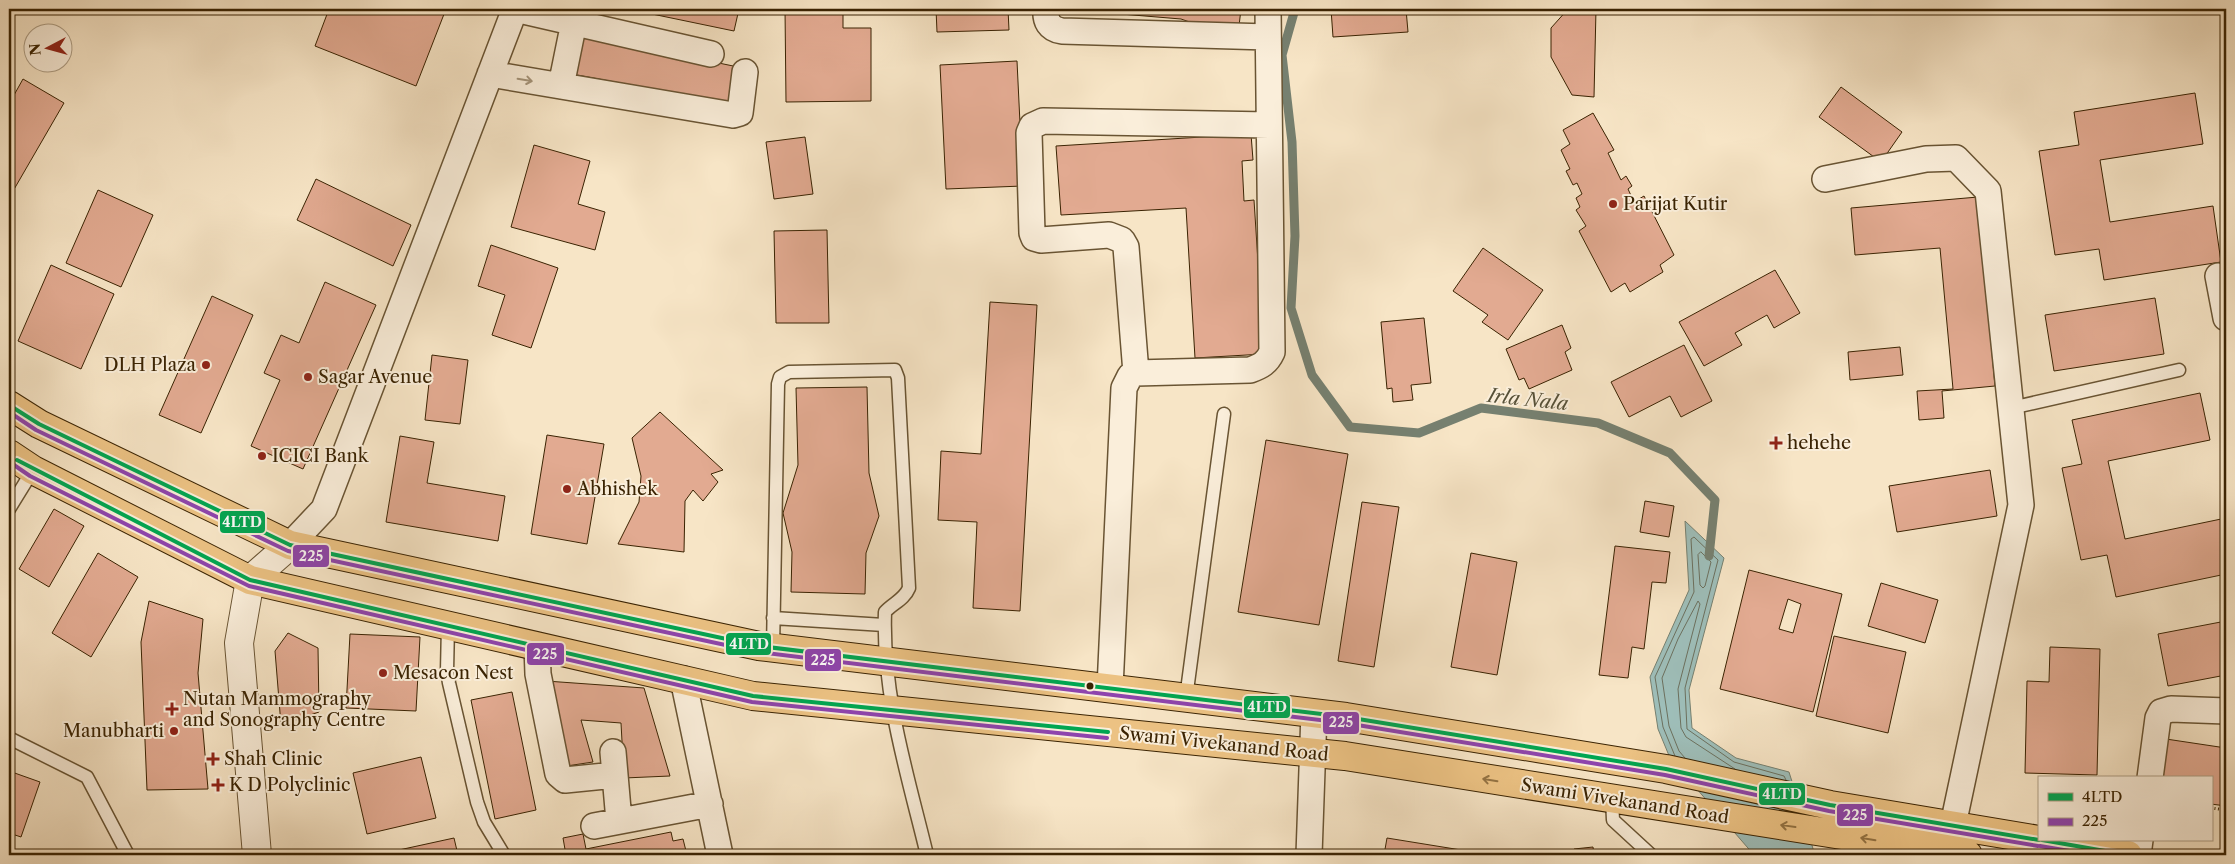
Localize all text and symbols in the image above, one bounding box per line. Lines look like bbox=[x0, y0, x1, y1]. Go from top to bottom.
north arrow bbox=[22, 22, 72, 72]
text: N bbox=[25, 42, 45, 56]
one-way arrow bbox=[517, 75, 533, 85]
place label: Parijat Kutir bbox=[1623, 193, 1728, 215]
marker: Parijat Kutir bbox=[1607, 198, 1619, 210]
place label: DLH Plaza bbox=[104, 354, 196, 376]
marker: DLH Plaza bbox=[200, 359, 212, 371]
place label: Sagar Avenue bbox=[318, 366, 432, 388]
marker: Sagar Avenue bbox=[302, 371, 314, 383]
water label: Irla Nala bbox=[1485, 384, 1570, 415]
place label: hehehe bbox=[1787, 432, 1851, 454]
marker: hehehe bbox=[1769, 436, 1783, 450]
place label: ICICI Bank bbox=[272, 445, 370, 467]
marker: ICICI Bank bbox=[256, 450, 268, 462]
place label: Abhishek bbox=[576, 478, 659, 500]
marker: Abhishek bbox=[561, 483, 573, 495]
line badge: 4LTD bbox=[219, 510, 266, 534]
text: 4LTD bbox=[222, 513, 262, 531]
line badge: 225 bbox=[292, 544, 330, 568]
text: 225 bbox=[299, 547, 323, 565]
line badge: 4LTD bbox=[725, 632, 772, 656]
text: 4LTD bbox=[729, 635, 769, 653]
line badge: 225 bbox=[526, 642, 565, 666]
text: 225 bbox=[533, 645, 557, 663]
line badge: 225 bbox=[804, 648, 842, 672]
text: 225 bbox=[811, 651, 835, 669]
place label: Mesacon Nest bbox=[393, 662, 514, 684]
marker: Mesacon Nest bbox=[377, 667, 389, 679]
unlabelled marker bbox=[1085, 681, 1095, 691]
place label: Nutan Mammography and Sonography Centre bbox=[183, 688, 385, 731]
line badge: 4LTD bbox=[1243, 695, 1291, 719]
text: 4LTD bbox=[1247, 698, 1287, 716]
marker: Nutan Mammography and Sonography Centre bbox=[165, 702, 179, 716]
line badge: 225 bbox=[1322, 711, 1360, 735]
text: 225 bbox=[1329, 713, 1353, 731]
place label: Manubharti bbox=[63, 720, 165, 742]
street label: Swami Vivekanand Road bbox=[1118, 722, 1330, 766]
marker: Manubharti bbox=[168, 725, 180, 737]
place label: Shah Clinic bbox=[224, 748, 323, 770]
marker: Shah Clinic bbox=[206, 752, 220, 766]
place label: K D Polyclinic bbox=[229, 774, 350, 796]
one-way arrow bbox=[1482, 774, 1498, 784]
street label: Swami Vivekanand Road bbox=[1519, 774, 1731, 828]
legend bbox=[2038, 776, 2212, 842]
marker: K D Polyclinic bbox=[211, 778, 225, 792]
line badge: 4LTD bbox=[1758, 782, 1806, 806]
text: 4LTD bbox=[1762, 785, 1802, 803]
text: 4LTD bbox=[2082, 787, 2122, 806]
line badge: 225 bbox=[1836, 803, 1874, 827]
text: 225 bbox=[1843, 806, 1867, 824]
text: 225 bbox=[2082, 811, 2107, 830]
one-way arrow bbox=[1780, 821, 1796, 831]
one-way arrow bbox=[1860, 833, 1876, 843]

